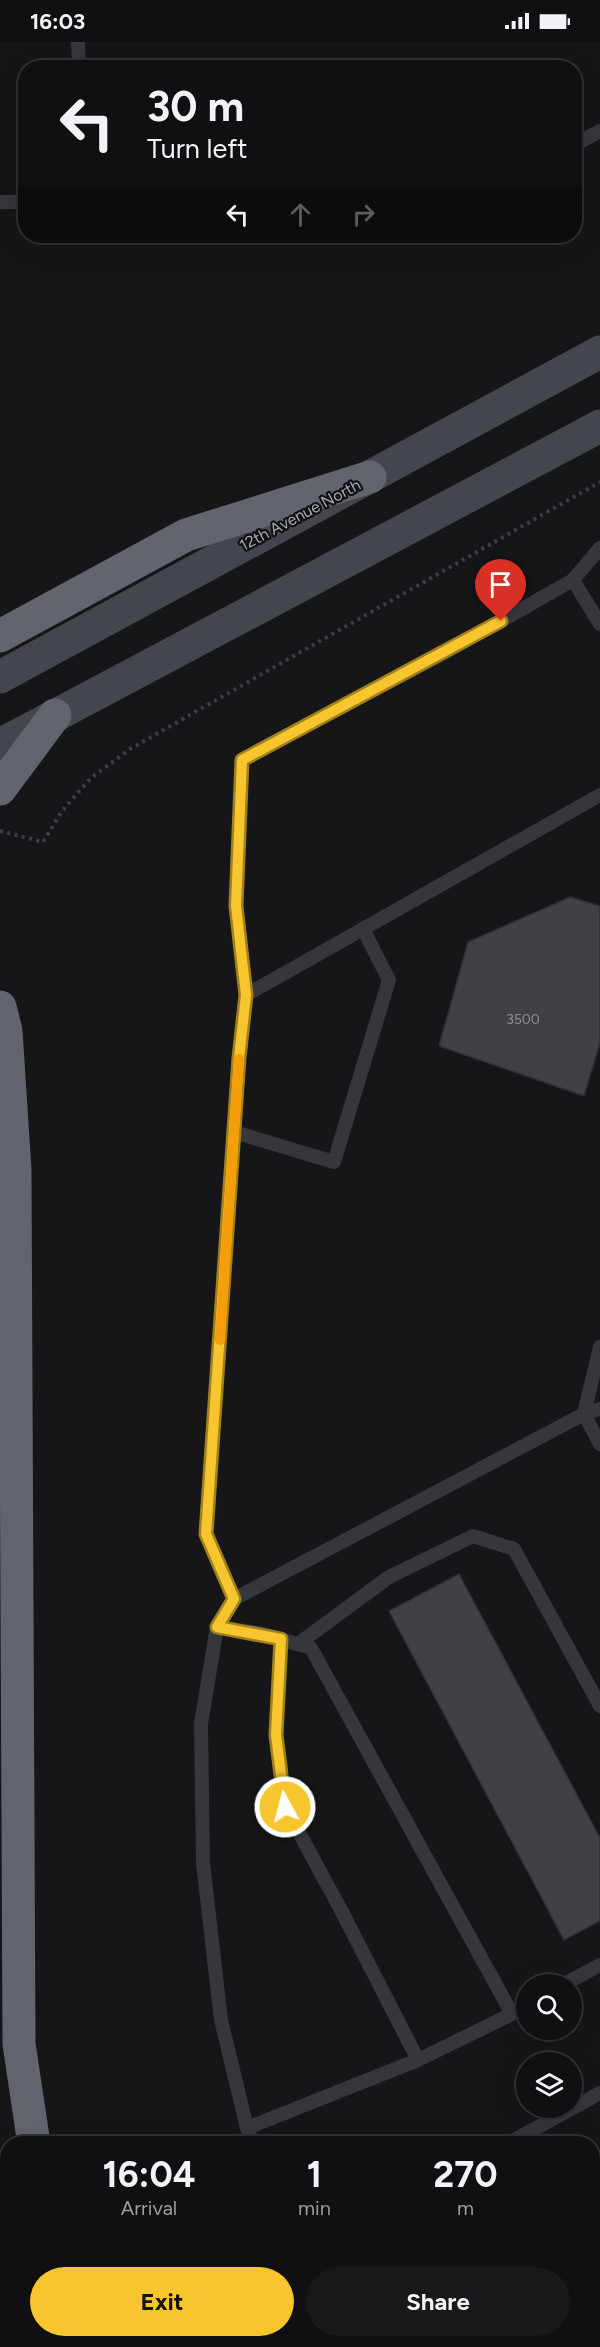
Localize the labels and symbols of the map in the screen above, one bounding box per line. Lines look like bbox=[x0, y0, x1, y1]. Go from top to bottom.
street label: 12th Avenue North bbox=[236, 475, 364, 555]
pin bbox=[475, 559, 526, 621]
house number: 3500 bbox=[506, 1011, 540, 1028]
position arrow bbox=[253, 1775, 317, 1839]

